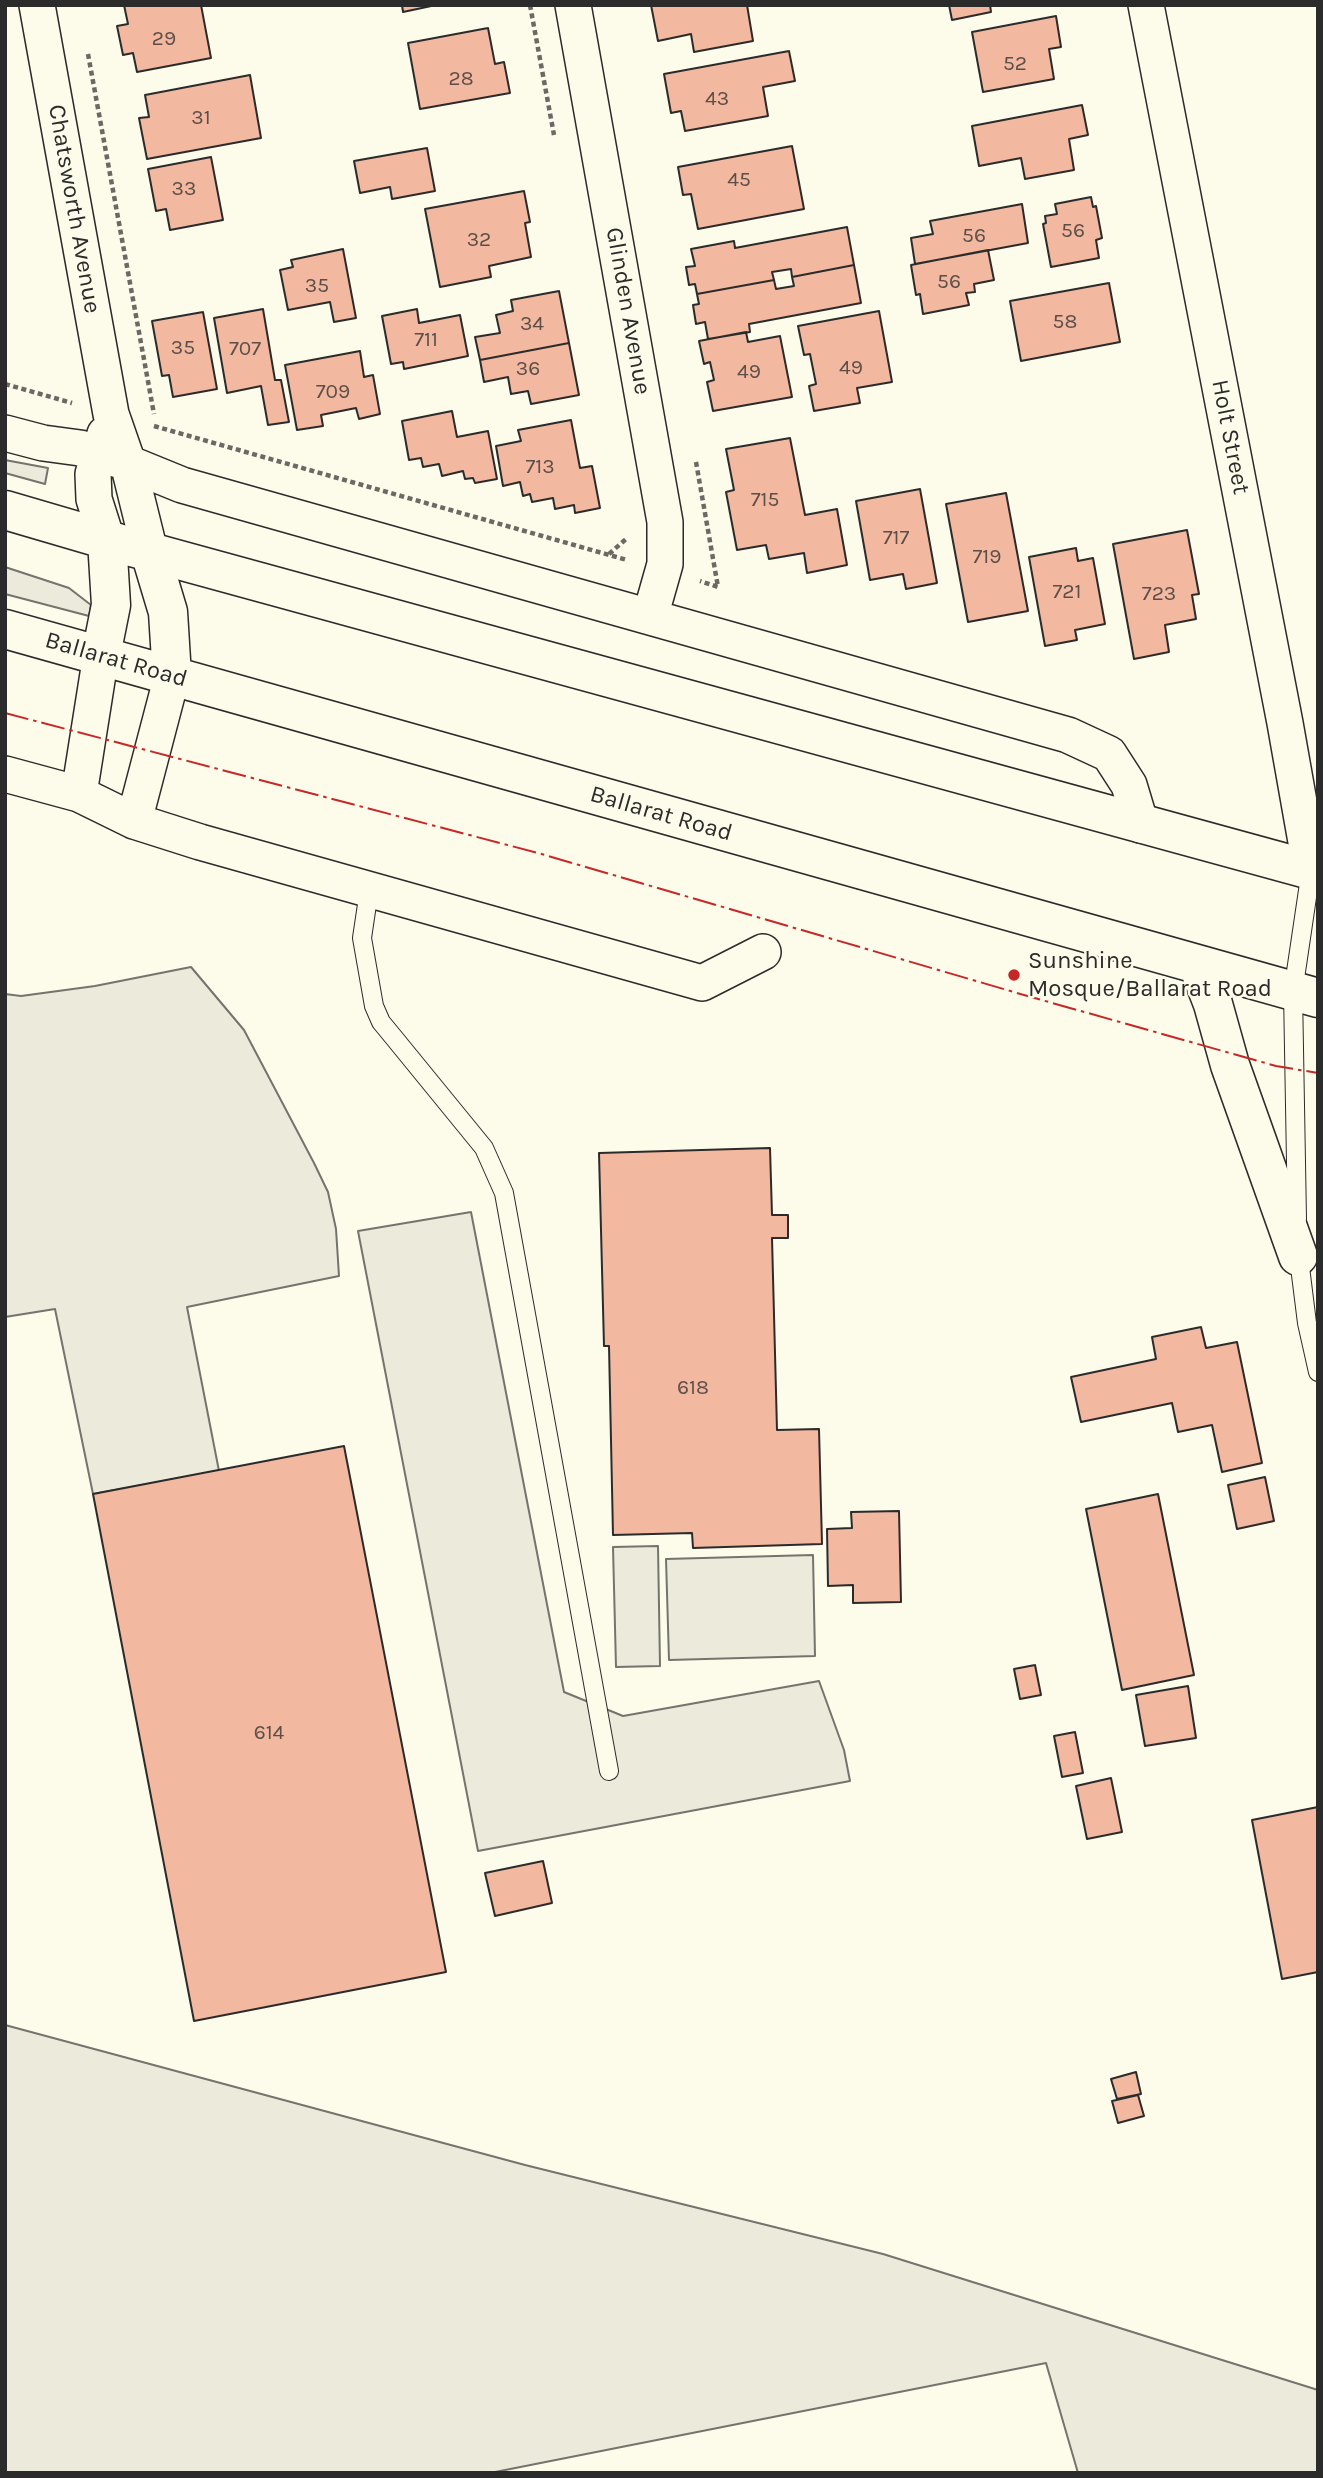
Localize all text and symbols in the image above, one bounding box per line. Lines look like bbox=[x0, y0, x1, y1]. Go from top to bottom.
house number: 29 bbox=[152, 26, 176, 52]
house number: 52 bbox=[1003, 51, 1027, 77]
house number: 28 bbox=[448, 66, 474, 92]
house number: 43 bbox=[705, 86, 729, 112]
street label: Chatsworth Avenue bbox=[41, 102, 107, 316]
house number: 31 bbox=[191, 105, 211, 131]
house number: 45 bbox=[727, 167, 751, 193]
house number: 33 bbox=[172, 176, 196, 202]
house number: 56 bbox=[1061, 218, 1085, 244]
house number: 56 bbox=[962, 223, 986, 249]
street label: Glinden Avenue bbox=[599, 225, 657, 397]
house number: 32 bbox=[467, 227, 491, 253]
house number: 56 bbox=[937, 269, 961, 295]
house number: 35 bbox=[305, 273, 329, 299]
house number: 58 bbox=[1053, 309, 1077, 335]
house number: 34 bbox=[520, 311, 544, 337]
house number: 711 bbox=[414, 327, 438, 353]
house number: 35 bbox=[171, 335, 195, 361]
house number: 707 bbox=[229, 336, 261, 362]
house number: 49 bbox=[839, 355, 863, 381]
house number: 36 bbox=[516, 356, 540, 382]
house number: 49 bbox=[737, 359, 761, 385]
street label: Holt Street bbox=[1205, 377, 1255, 497]
house number: 709 bbox=[316, 379, 350, 405]
house number: 713 bbox=[525, 454, 555, 480]
house number: 715 bbox=[751, 487, 779, 513]
house number: 717 bbox=[883, 525, 909, 551]
house number: 719 bbox=[973, 544, 1001, 570]
house number: 721 bbox=[1053, 579, 1081, 605]
house number: 723 bbox=[1142, 581, 1176, 607]
street label: Ballarat Road bbox=[42, 626, 190, 694]
street label: Ballarat Road bbox=[587, 780, 735, 848]
place label: Sunshine Mosque/Ballarat Road bbox=[1028, 947, 1272, 1003]
marker: Sunshine Mosque/Ballarat Road bbox=[1006, 967, 1022, 983]
house number: 618 bbox=[677, 1375, 709, 1401]
house number: 614 bbox=[254, 1720, 284, 1746]

